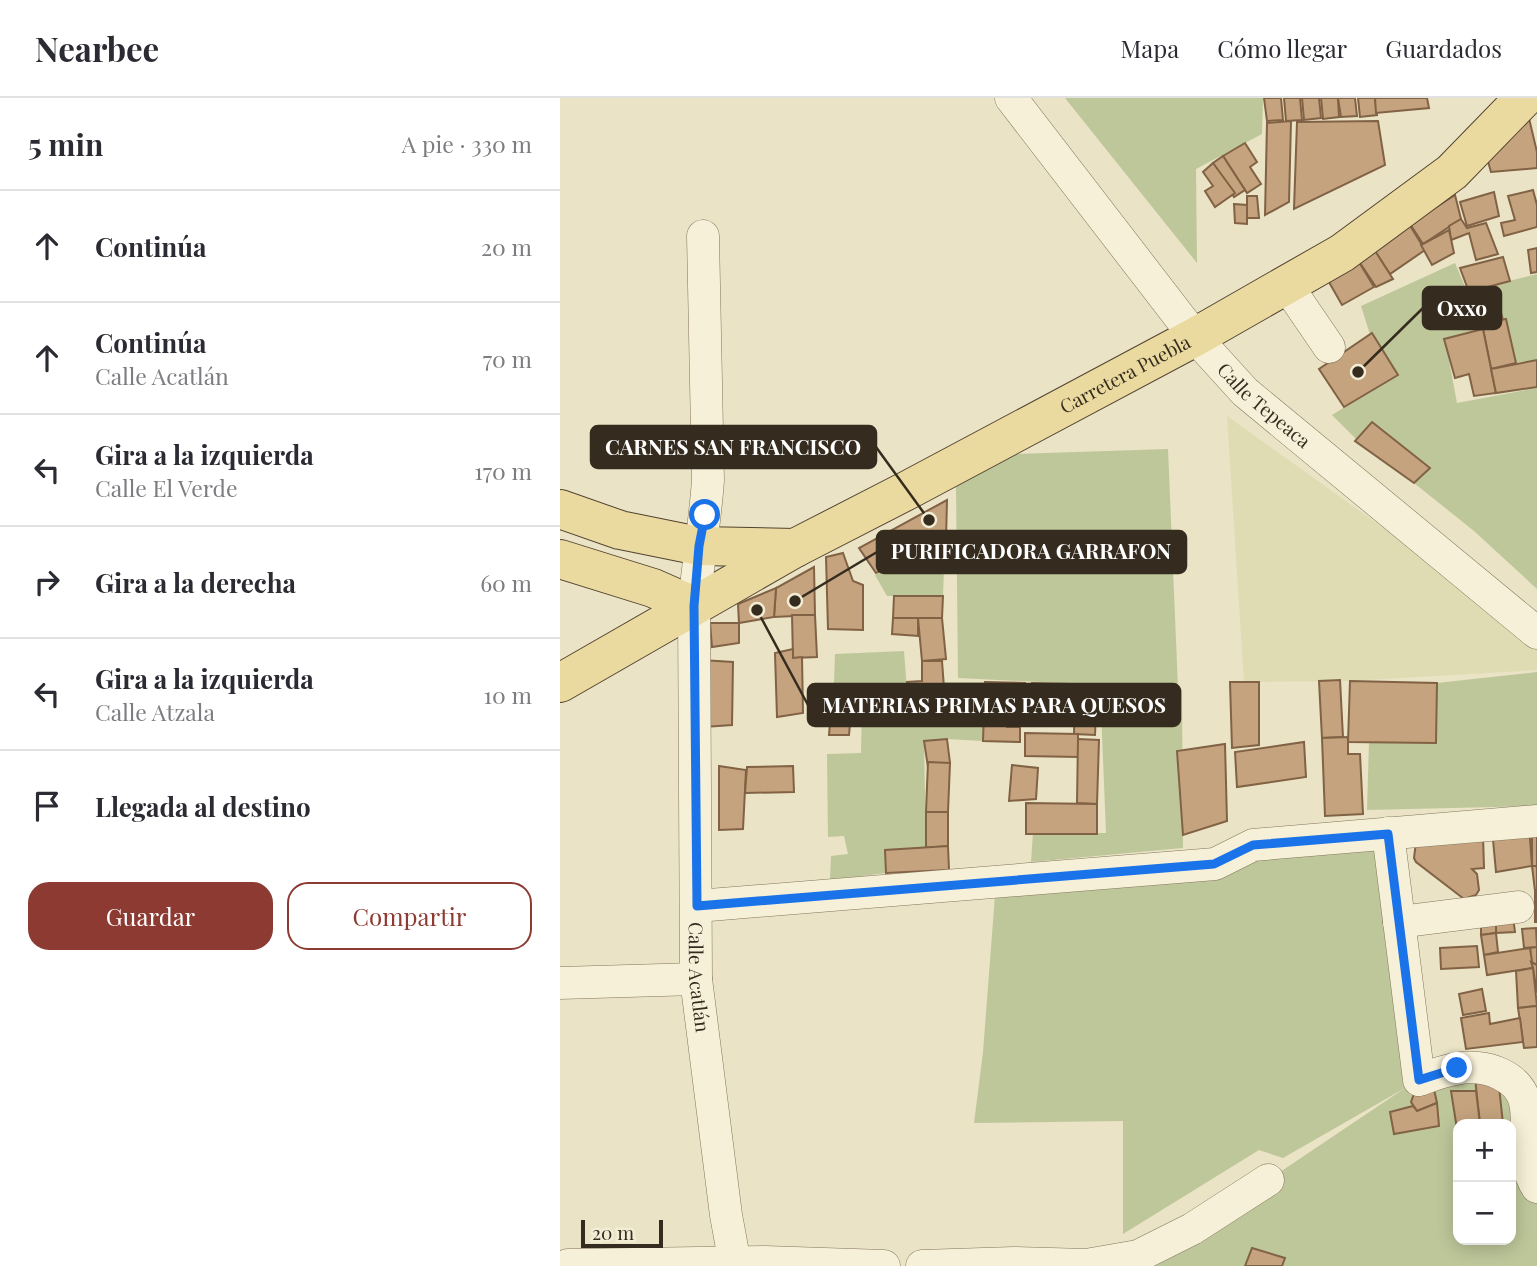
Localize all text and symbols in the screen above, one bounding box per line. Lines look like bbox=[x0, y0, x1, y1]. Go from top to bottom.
text: Nearbee bbox=[35, 26, 159, 70]
text: Mapa bbox=[1121, 32, 1179, 64]
text: Cómo llegar bbox=[1217, 32, 1347, 64]
text: Guardados bbox=[1385, 32, 1502, 64]
text: 5 min bbox=[28, 124, 103, 164]
text: A pie · 330 m bbox=[402, 128, 532, 159]
icon: ahead bbox=[28, 227, 66, 265]
text: Continúa bbox=[95, 229, 207, 264]
text: 20 m bbox=[481, 231, 532, 262]
callout: Oxxo bbox=[1423, 287, 1501, 329]
text: Oxxo bbox=[1437, 293, 1487, 321]
text: Continúa bbox=[95, 325, 207, 360]
street label: Carretera Puebla bbox=[1055, 328, 1195, 419]
icon: ahead bbox=[28, 339, 66, 377]
text: 70 m bbox=[483, 343, 532, 374]
street label: Calle Tepeaca bbox=[1212, 356, 1317, 453]
text: Calle Acatlán bbox=[95, 360, 229, 391]
callout: CARNES SAN FRANCISCO bbox=[591, 426, 876, 468]
text: CARNES SAN FRANCISCO bbox=[605, 432, 861, 460]
text: Gira a la izquierda bbox=[95, 437, 314, 472]
icon: left bbox=[28, 451, 66, 489]
text: 170 m bbox=[474, 455, 532, 486]
text: Calle El Verde bbox=[95, 472, 238, 503]
route start bbox=[689, 499, 720, 530]
callout: PURIFICADORA GARRAFON bbox=[877, 531, 1186, 573]
text: PURIFICADORA GARRAFON bbox=[891, 536, 1171, 564]
icon: right bbox=[28, 563, 66, 601]
text: Gira a la derecha bbox=[95, 565, 296, 600]
text: 60 m bbox=[480, 567, 532, 598]
text: Gira a la izquierda bbox=[95, 661, 314, 696]
icon: left bbox=[28, 675, 66, 713]
text: 10 m bbox=[484, 679, 532, 710]
callout: MATERIAS PRIMAS PARA QUESOS bbox=[808, 684, 1180, 726]
text: MATERIAS PRIMAS PARA QUESOS bbox=[822, 690, 1166, 718]
text: Calle Atzala bbox=[95, 696, 215, 727]
icon: arrive bbox=[28, 787, 66, 825]
text: Llegada al destino bbox=[95, 789, 311, 824]
button: Guardar bbox=[28, 882, 273, 950]
button: Compartir bbox=[287, 882, 532, 950]
street label: Calle Acatlán bbox=[684, 922, 717, 1034]
route end bbox=[1441, 1052, 1472, 1083]
map controls bbox=[1453, 1119, 1516, 1245]
button: + bbox=[1453, 1119, 1516, 1182]
button: − bbox=[1453, 1182, 1516, 1245]
scale bar bbox=[581, 1217, 663, 1249]
text: 20 m bbox=[592, 1219, 634, 1245]

